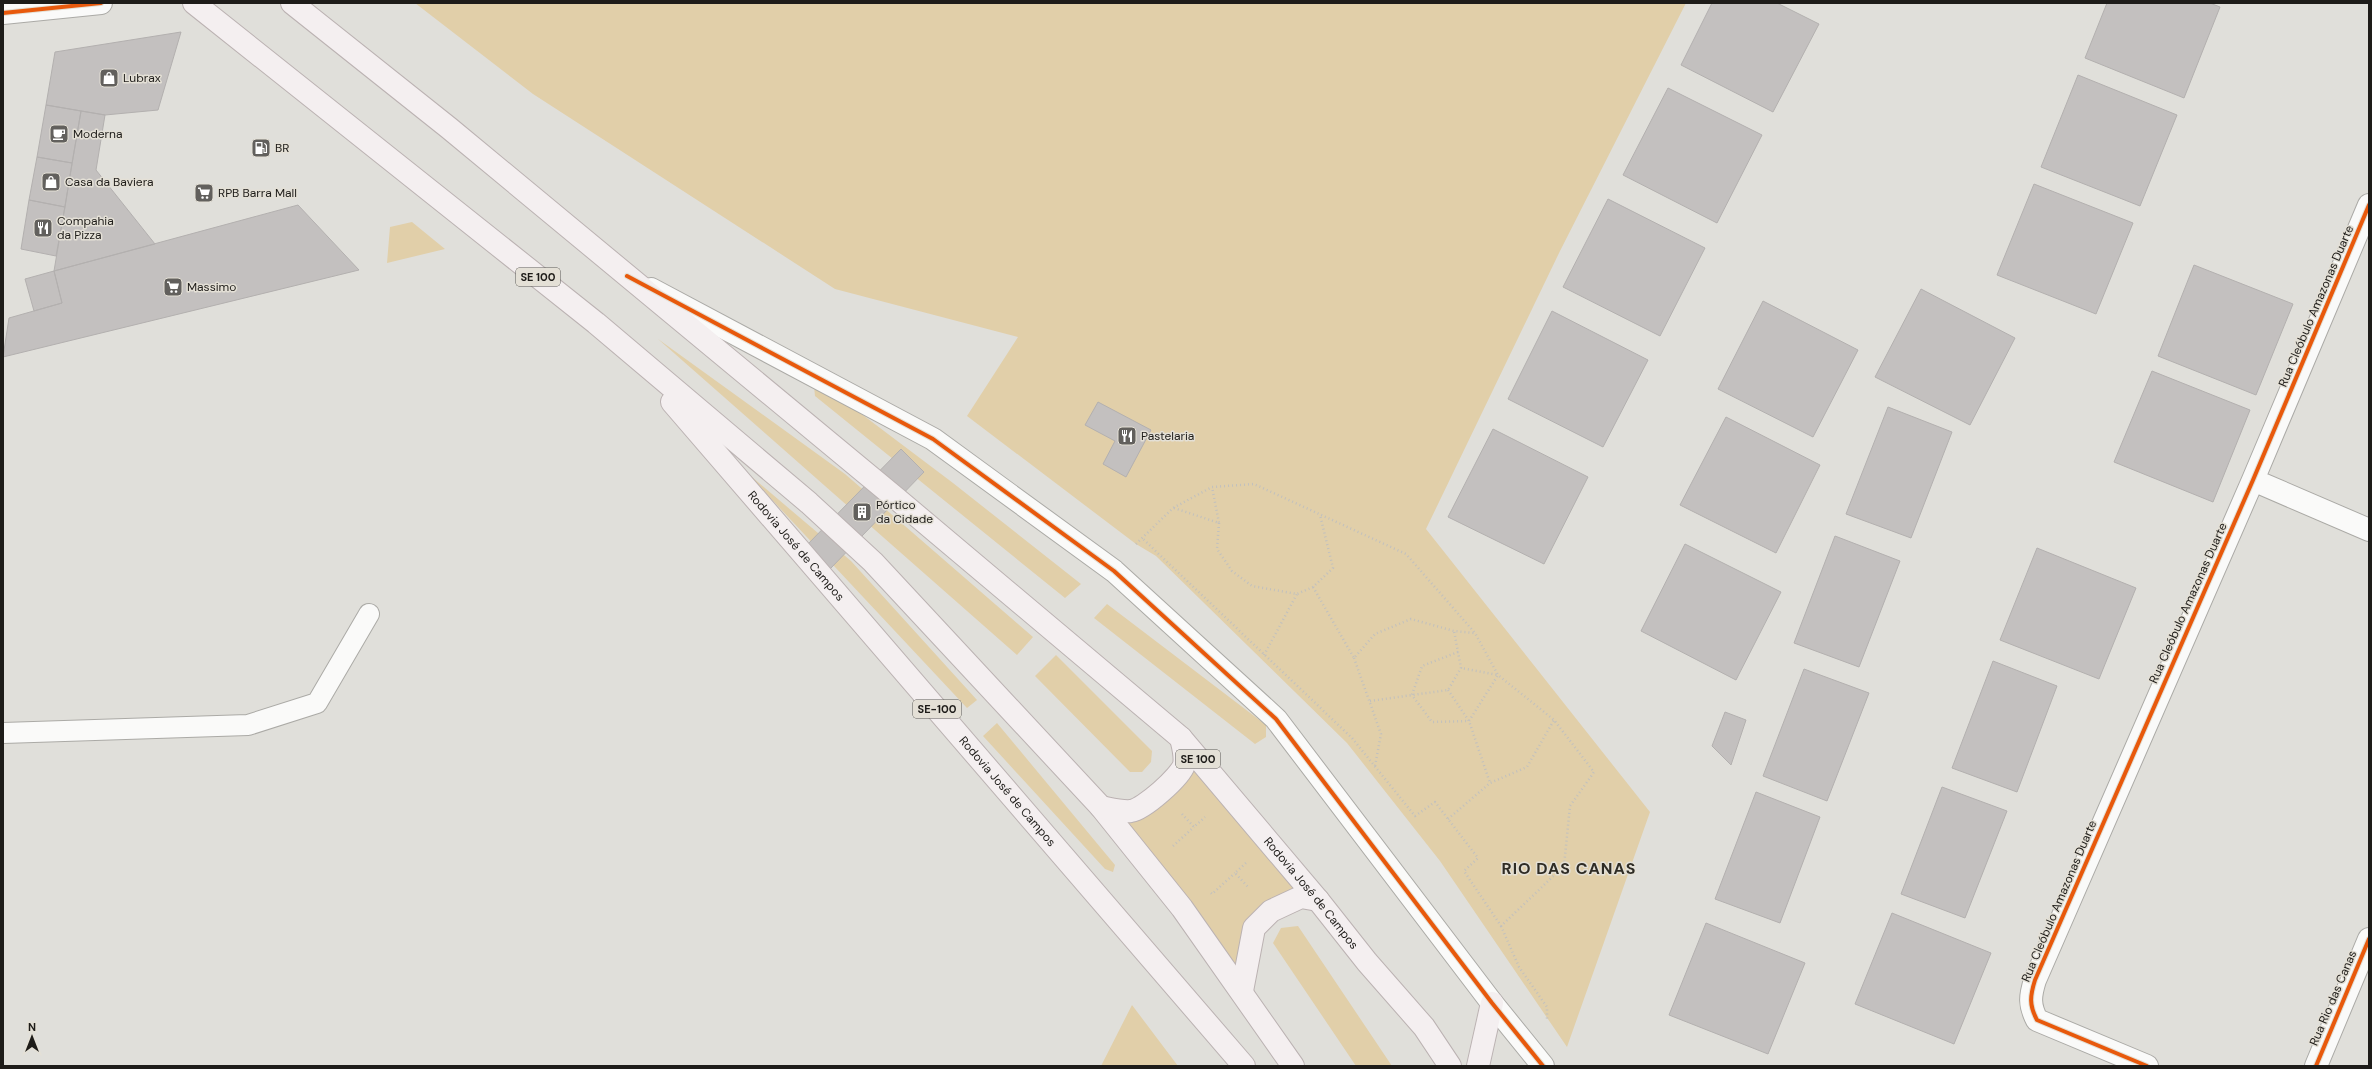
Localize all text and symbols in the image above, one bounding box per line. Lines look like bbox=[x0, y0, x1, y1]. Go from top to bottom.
shop icon: Lubrax bbox=[98, 67, 120, 89]
place label: Lubrax bbox=[123, 70, 161, 86]
cafe icon: Moderna bbox=[48, 123, 70, 145]
place label: Moderna bbox=[73, 126, 122, 142]
fuel station icon: BR bbox=[250, 137, 272, 159]
place label: BR bbox=[275, 140, 289, 156]
shop icon: Casa da Baviera bbox=[40, 171, 62, 193]
place label: Casa da Baviera bbox=[65, 174, 154, 190]
supermarket icon: RPB Barra Mall bbox=[193, 182, 215, 204]
place label: RPB Barra Mall bbox=[218, 185, 297, 201]
place label: Compahia da Pizza bbox=[57, 213, 114, 243]
restaurant icon: Compahia da Pizza bbox=[32, 217, 54, 239]
street label: Rua Cleóbulo Amazonas Duarte bbox=[2275, 223, 2357, 389]
road number: SE 100 bbox=[516, 268, 560, 286]
supermarket icon: Massimo bbox=[162, 276, 184, 298]
place label: Massimo bbox=[187, 279, 236, 295]
restaurant icon: Pastelaria bbox=[1116, 425, 1138, 447]
place label: Pastelaria bbox=[1141, 428, 1194, 444]
street label: Rodovia José de Campos bbox=[744, 488, 848, 604]
place label: Pórtico da Cidade bbox=[876, 497, 933, 527]
building icon: Pórtico da Cidade bbox=[851, 501, 873, 523]
street label: Rua Cleóbulo Amazonas Duarte bbox=[2145, 520, 2231, 686]
road number: SE-100 bbox=[913, 700, 961, 718]
street label: Rodovia José de Campos bbox=[956, 733, 1059, 850]
road number: SE 100 bbox=[1176, 750, 1220, 768]
street label: Rua Cleóbulo Amazonas Duarte bbox=[2018, 818, 2100, 984]
street label: Rodovia José de Campos bbox=[1260, 834, 1362, 952]
district label: RIO DAS CANAS bbox=[1502, 858, 1636, 879]
street label: Rua Rio das Canas bbox=[2306, 948, 2360, 1048]
north arrow bbox=[12, 1017, 52, 1057]
text: N bbox=[28, 1020, 36, 1034]

